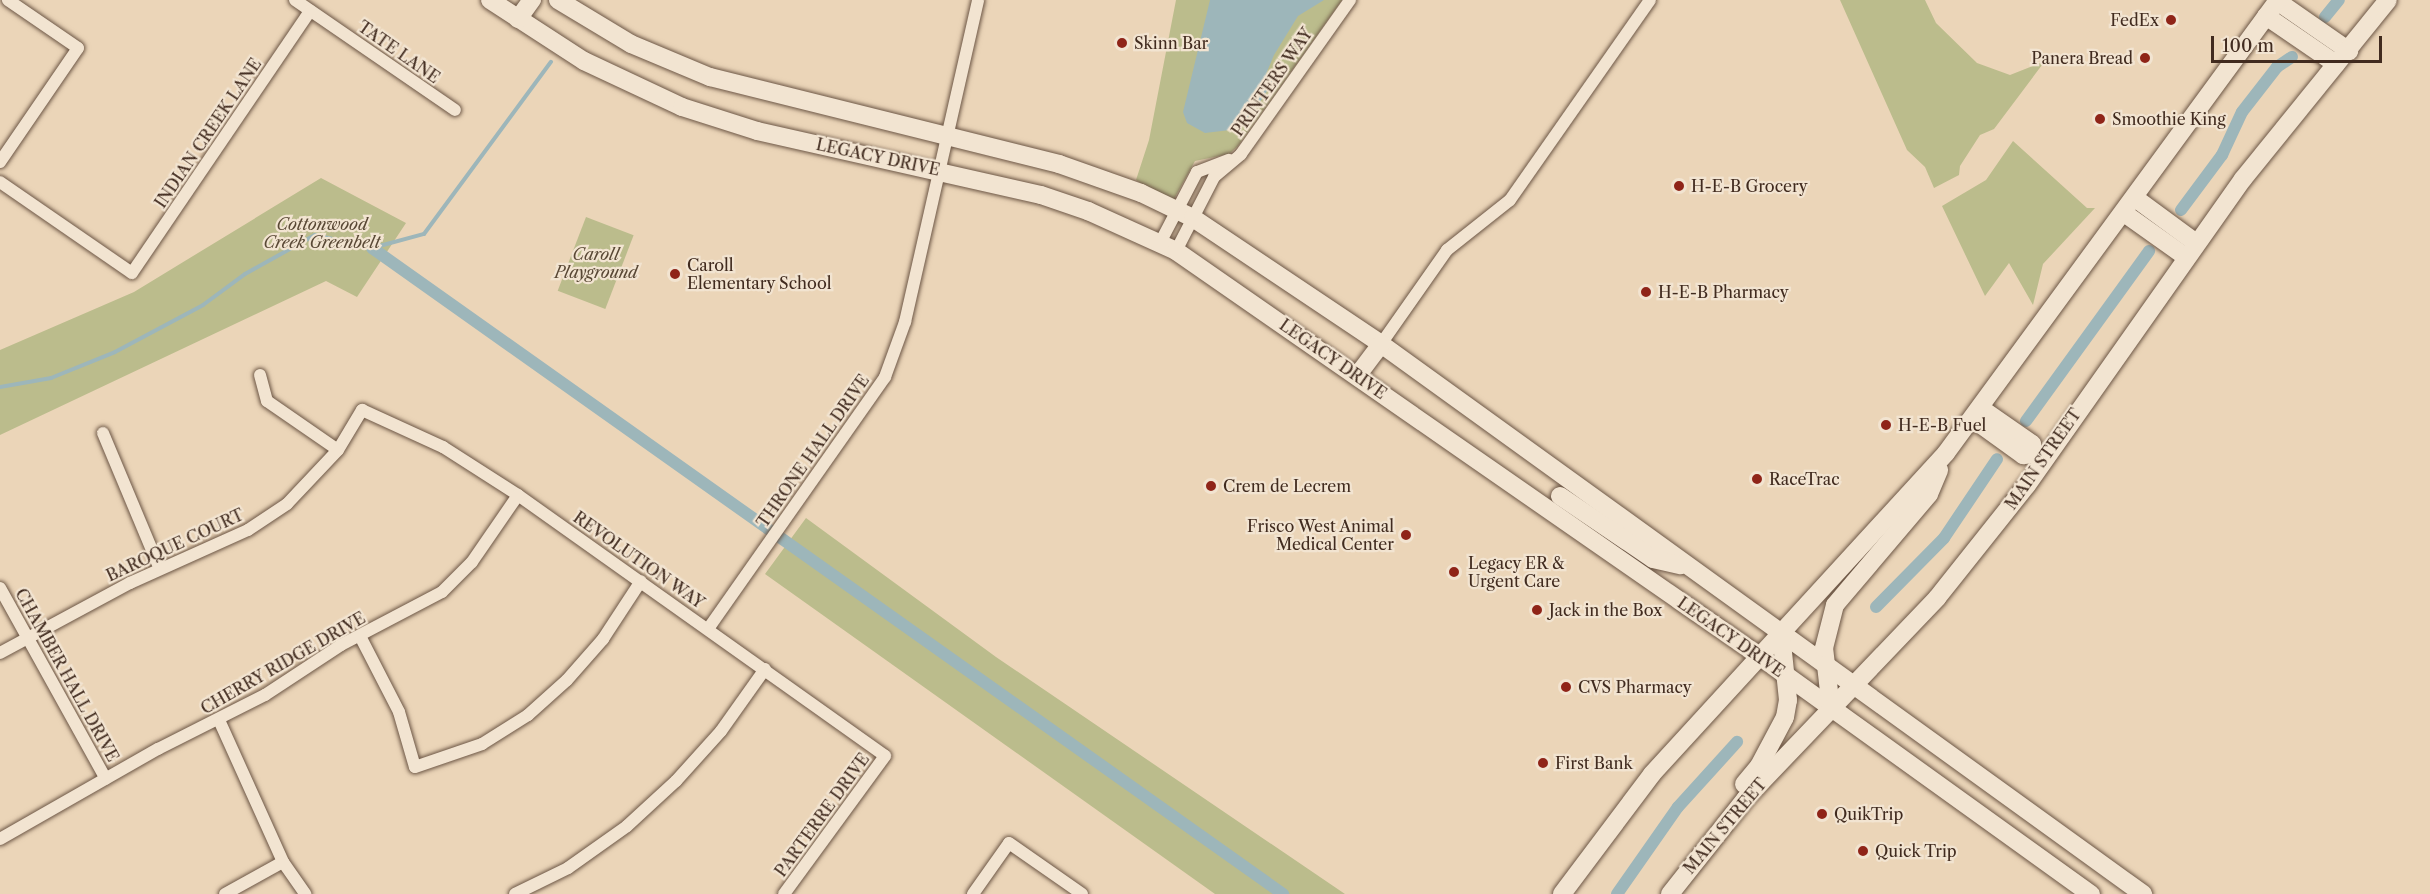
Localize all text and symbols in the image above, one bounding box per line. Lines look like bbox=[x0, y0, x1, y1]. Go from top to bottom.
place label: FedEx bbox=[2110, 10, 2159, 30]
marker: FedEx bbox=[2164, 13, 2178, 27]
street label: TATE LANE bbox=[354, 17, 444, 87]
street label: PRINTERS WAY bbox=[1227, 24, 1317, 140]
scale bar bbox=[2214, 24, 2385, 62]
place label: Skinn Bar bbox=[1134, 33, 1208, 53]
text: 100 m bbox=[2222, 35, 2274, 57]
marker: Skinn Bar bbox=[1115, 36, 1129, 50]
place label: Panera Bread bbox=[2031, 48, 2133, 68]
marker: Panera Bread bbox=[2138, 51, 2152, 65]
street label: INDIAN CREEK LANE bbox=[151, 54, 265, 212]
place label: Smoothie King bbox=[2112, 109, 2226, 129]
marker: Smoothie King bbox=[2093, 112, 2107, 126]
street label: LEGACY DRIVE bbox=[814, 134, 942, 180]
place label: H-E-B Grocery bbox=[1691, 176, 1808, 196]
marker: H-E-B Grocery bbox=[1672, 179, 1686, 193]
park label: Cottonwood Creek Greenbelt bbox=[264, 214, 380, 252]
park label: Caroll Playground bbox=[554, 244, 638, 282]
place label: Caroll Elementary School bbox=[687, 255, 832, 293]
marker: Caroll Elementary School bbox=[668, 267, 682, 281]
place label: H-E-B Pharmacy bbox=[1658, 282, 1789, 302]
marker: H-E-B Pharmacy bbox=[1639, 285, 1653, 299]
street label: LEGACY DRIVE bbox=[1276, 315, 1390, 403]
street label: THRONE HALL DRIVE bbox=[753, 371, 873, 531]
street label: MAIN STREET bbox=[2001, 405, 2085, 513]
place label: H-E-B Fuel bbox=[1898, 415, 1986, 435]
marker: H-E-B Fuel bbox=[1879, 418, 1893, 432]
place label: RaceTrac bbox=[1769, 469, 1840, 489]
marker: RaceTrac bbox=[1750, 472, 1764, 486]
place label: Crem de Lecrem bbox=[1223, 476, 1351, 496]
marker: Crem de Lecrem bbox=[1204, 479, 1218, 493]
street label: BAROQUE COURT bbox=[103, 505, 247, 585]
street label: REVOLUTION WAY bbox=[569, 507, 709, 613]
place label: Frisco West Animal Medical Center bbox=[1246, 516, 1394, 554]
marker: Frisco West Animal Medical Center bbox=[1399, 528, 1413, 542]
place label: Legacy ER & Urgent Care bbox=[1468, 553, 1565, 591]
marker: Legacy ER & Urgent Care bbox=[1445, 563, 1463, 581]
street label: CHAMBER HALL DRIVE bbox=[11, 585, 123, 765]
street label: LEGACY DRIVE bbox=[1674, 593, 1788, 681]
place label: Jack in the Box bbox=[1549, 600, 1663, 620]
marker: Jack in the Box bbox=[1530, 603, 1544, 617]
street label: CHERRY RIDGE DRIVE bbox=[197, 608, 369, 718]
place label: CVS Pharmacy bbox=[1578, 677, 1692, 697]
marker: CVS Pharmacy bbox=[1559, 680, 1573, 694]
street label: PARTERRE DRIVE bbox=[771, 750, 873, 880]
place label: First Bank bbox=[1555, 753, 1633, 773]
marker: First Bank bbox=[1536, 756, 1550, 770]
street label: MAIN STREET bbox=[1679, 774, 1771, 878]
place label: QuikTrip bbox=[1834, 804, 1903, 824]
marker: QuikTrip bbox=[1815, 807, 1829, 821]
place label: Quick Trip bbox=[1875, 841, 1957, 861]
marker: Quick Trip bbox=[1856, 844, 1870, 858]

